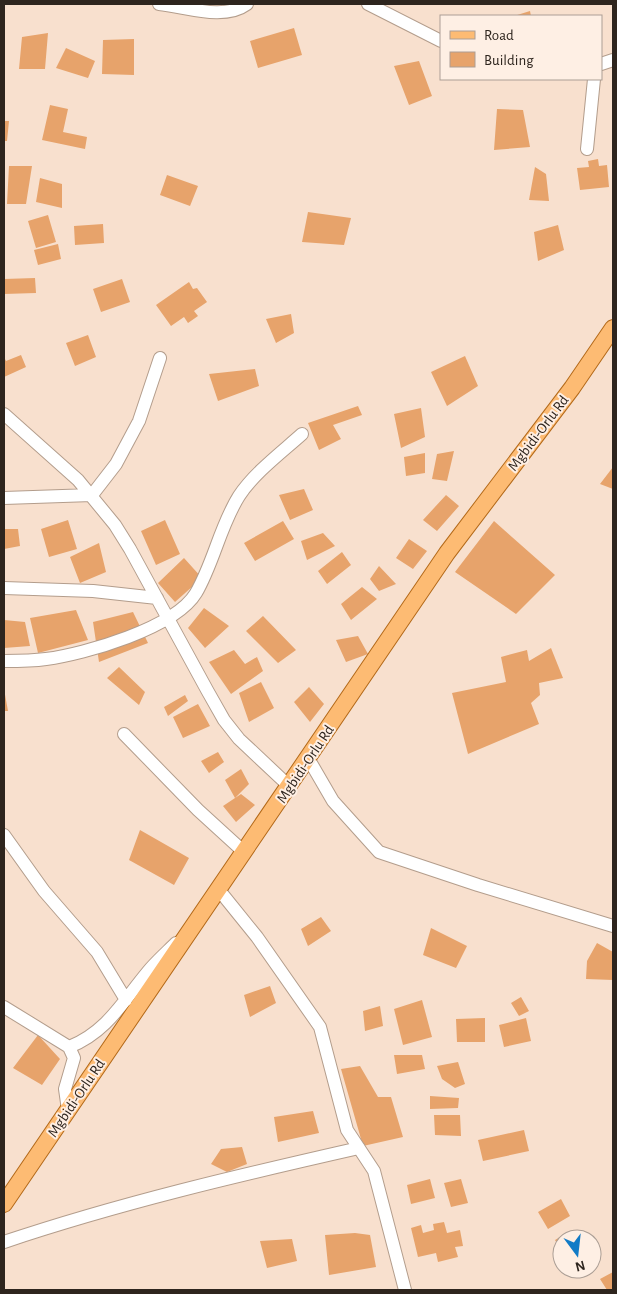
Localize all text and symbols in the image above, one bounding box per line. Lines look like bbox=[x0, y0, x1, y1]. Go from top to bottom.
legend bbox=[440, 15, 602, 80]
text: Road bbox=[484, 28, 514, 43]
text: Building bbox=[484, 53, 534, 68]
street label: Mgbidi-Orlu Rd bbox=[505, 393, 572, 474]
street label: Mgbidi-Orlu Rd bbox=[274, 722, 337, 806]
street label: Mgbidi-Orlu Rd bbox=[45, 1056, 108, 1140]
north arrow bbox=[552, 1229, 602, 1279]
text: N bbox=[574, 1258, 587, 1274]

